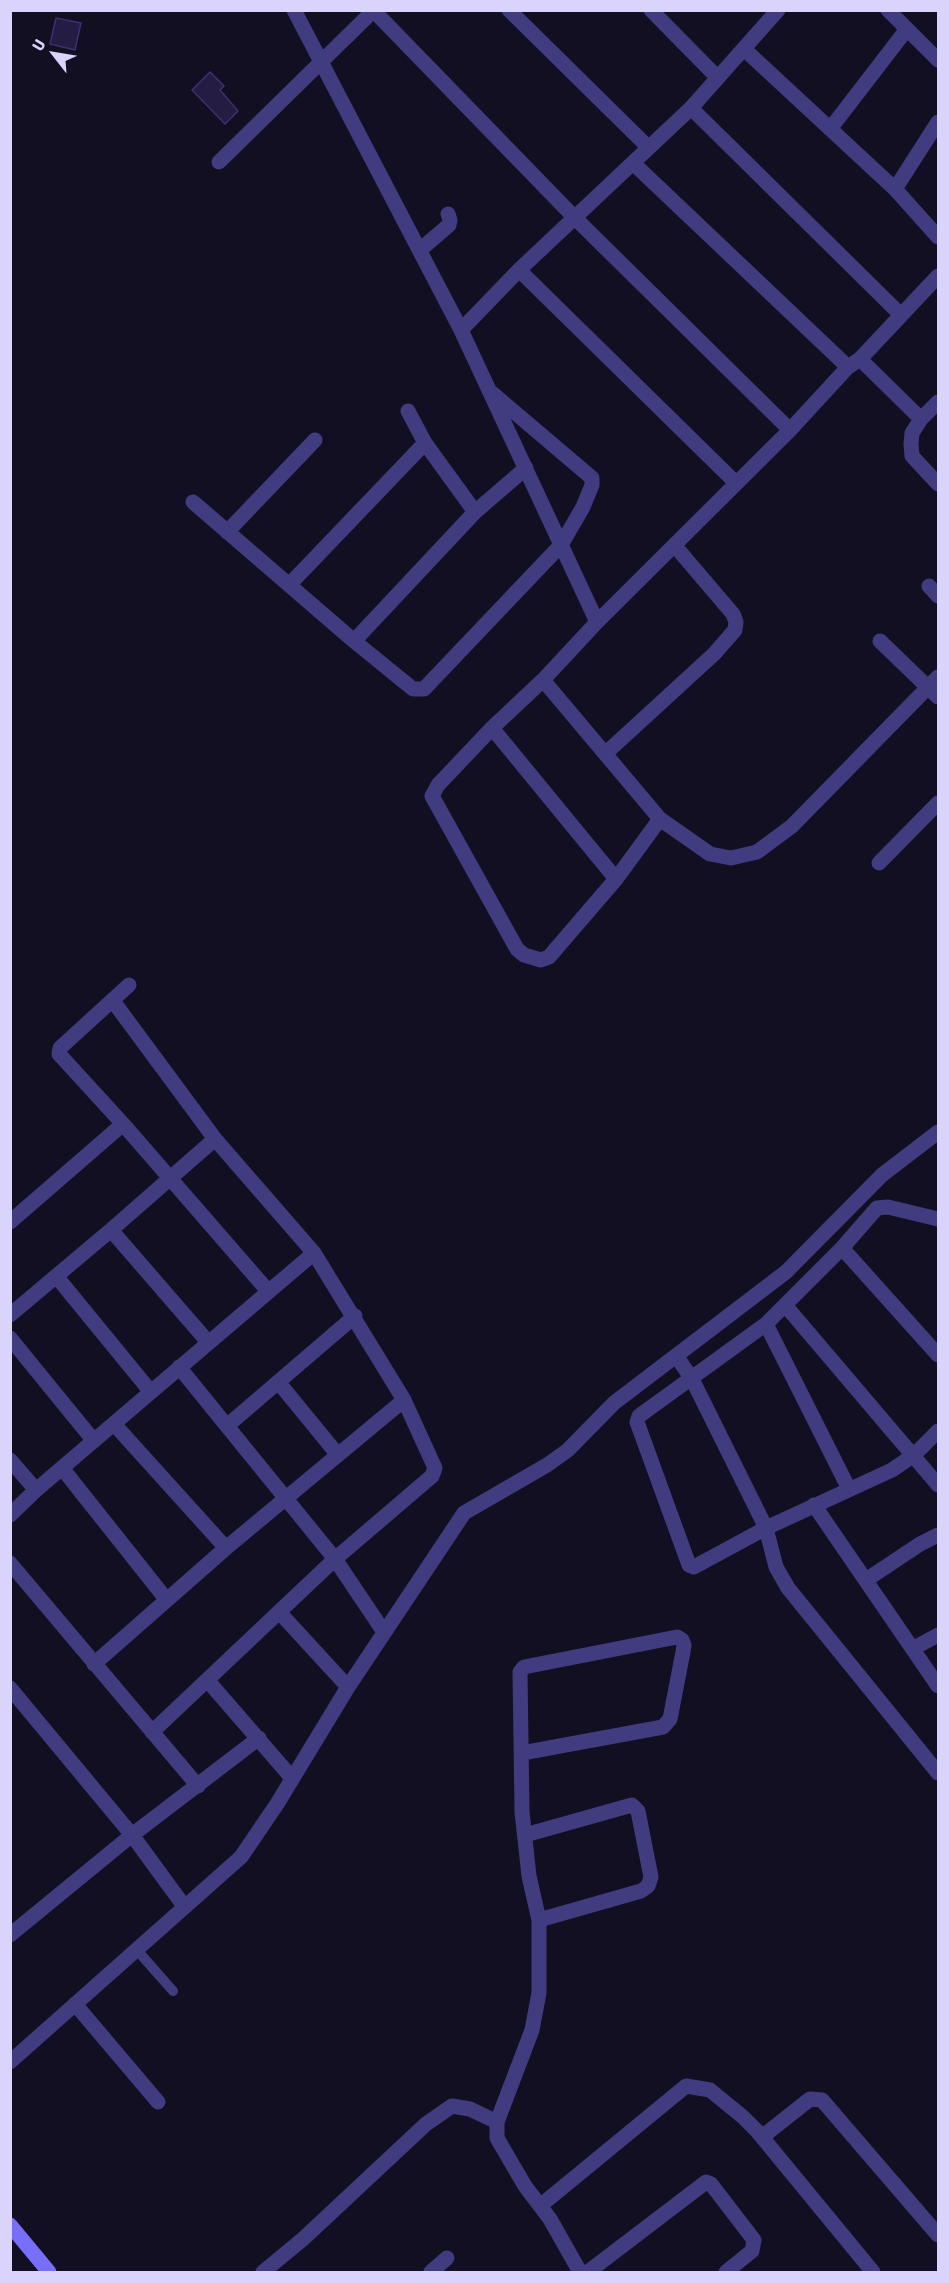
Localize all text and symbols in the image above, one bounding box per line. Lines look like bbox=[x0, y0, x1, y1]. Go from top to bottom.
north arrow bbox=[24, 24, 84, 84]
text: U bbox=[28, 36, 49, 53]

